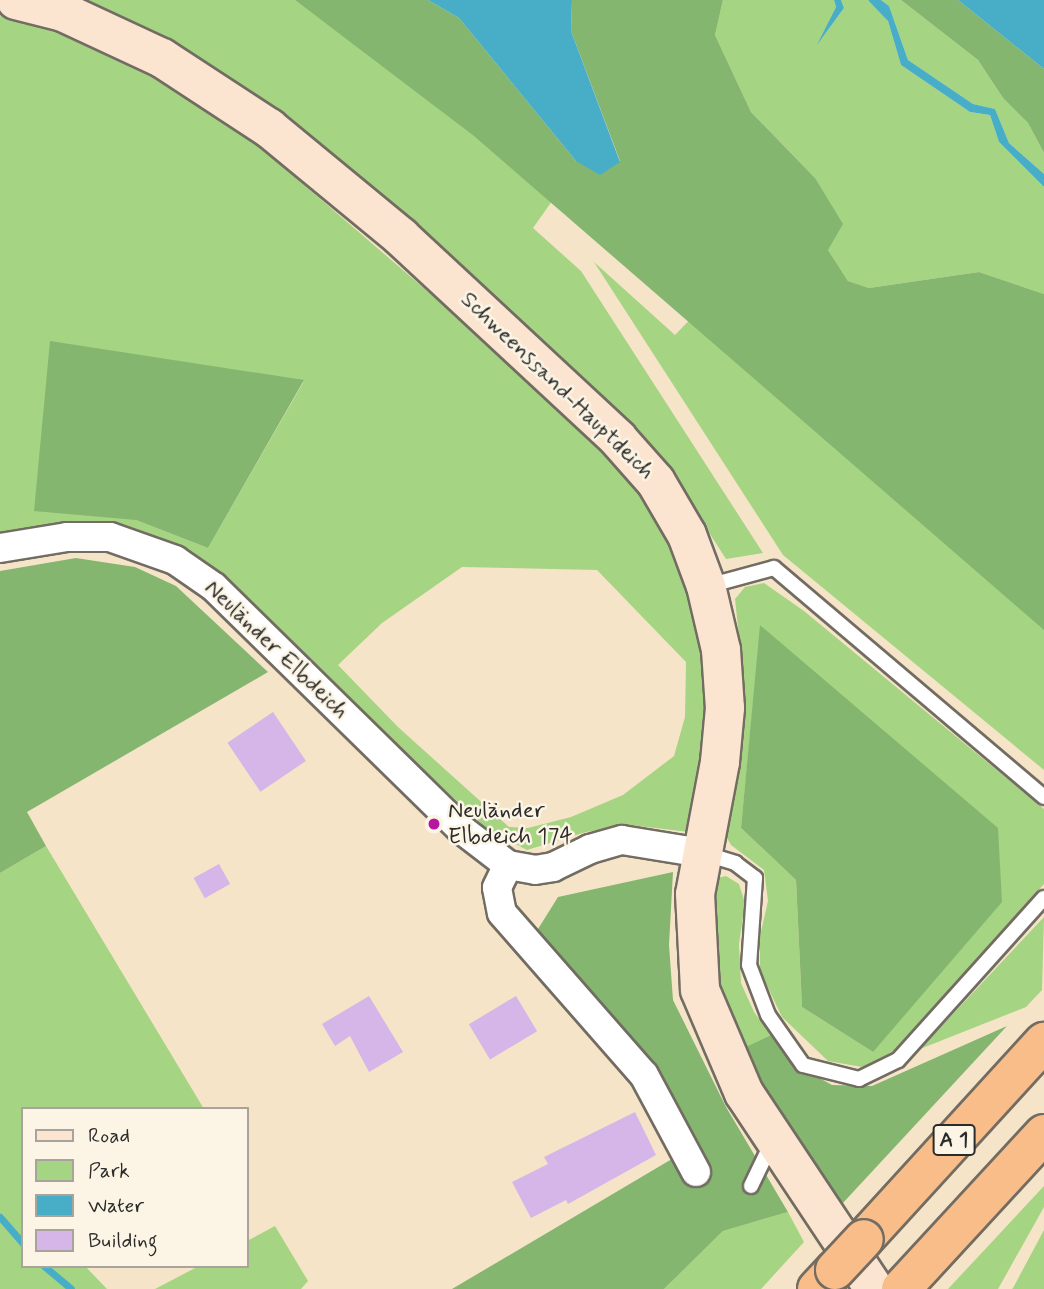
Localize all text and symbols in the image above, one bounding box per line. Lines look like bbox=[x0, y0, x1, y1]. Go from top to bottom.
street label: Schweenssand-Hauptdeich bbox=[454, 286, 660, 486]
street label: Neuländer Elbdeich bbox=[199, 575, 353, 725]
place label: Neuländer Elbdeich 174 bbox=[448, 797, 573, 851]
marker: Neuländer Elbdeich 174 bbox=[426, 816, 442, 832]
legend bbox=[21, 1107, 248, 1268]
text: Road bbox=[88, 1122, 130, 1150]
road number: A 1 bbox=[931, 1122, 977, 1158]
text: Park bbox=[88, 1157, 130, 1185]
text: Water bbox=[88, 1192, 144, 1220]
text: Building bbox=[88, 1227, 158, 1255]

